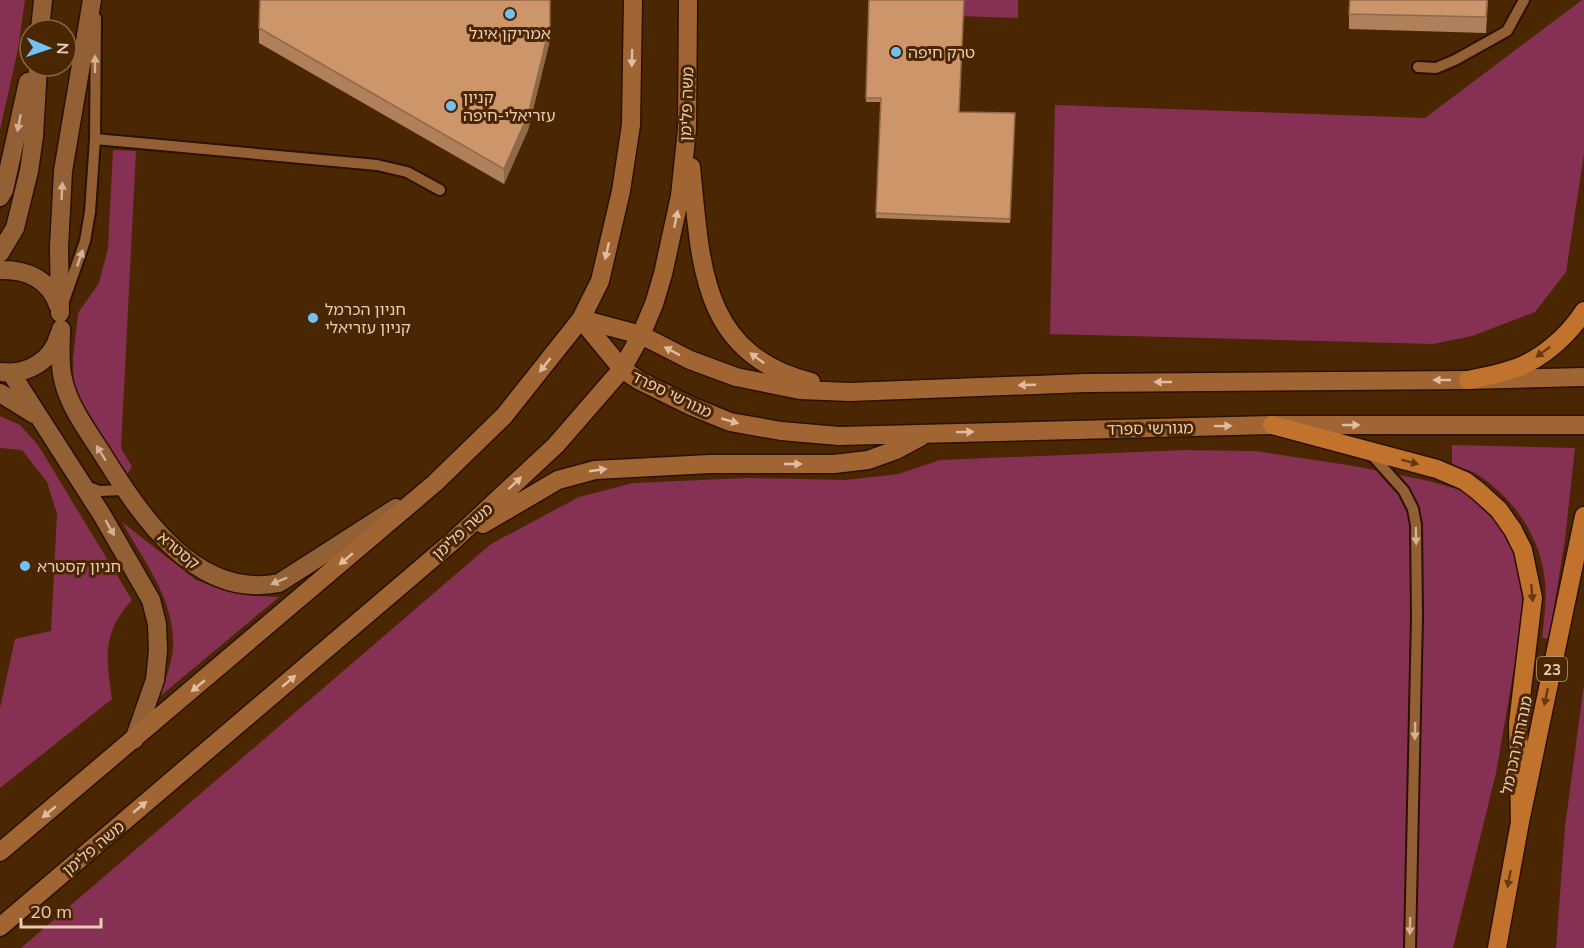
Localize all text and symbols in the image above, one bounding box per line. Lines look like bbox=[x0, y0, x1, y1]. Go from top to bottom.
marker: אמריקן איגל bbox=[503, 7, 517, 21]
north arrow bbox=[18, 18, 78, 78]
place label: אמריקן איגל bbox=[469, 23, 551, 43]
text: N bbox=[53, 42, 73, 55]
place label: טרק חיפה bbox=[908, 42, 975, 62]
marker: טרק חיפה bbox=[889, 45, 903, 59]
one-way arrow bbox=[627, 49, 637, 68]
one-way arrow bbox=[90, 54, 100, 73]
street label: משה פלימן bbox=[675, 66, 697, 142]
place label: קניון עזריאלי-חיפה bbox=[463, 87, 555, 125]
marker: קניון עזריאלי-חיפה bbox=[444, 99, 458, 113]
one-way arrow bbox=[14, 114, 23, 133]
one-way arrow bbox=[57, 182, 66, 201]
one-way arrow bbox=[671, 210, 681, 228]
one-way arrow bbox=[602, 242, 612, 260]
one-way arrow bbox=[76, 248, 85, 266]
place label: חניון הכרמל קניון עזריאלי bbox=[325, 299, 411, 337]
marker: חניון הכרמל קניון עזריאלי bbox=[306, 311, 320, 325]
one-way arrow bbox=[664, 346, 681, 356]
one-way arrow bbox=[1536, 346, 1552, 358]
one-way arrow bbox=[749, 352, 765, 364]
one-way arrow bbox=[539, 357, 551, 372]
street label: מגורשי ספרד bbox=[629, 366, 715, 422]
one-way arrow bbox=[1432, 375, 1451, 385]
one-way arrow bbox=[1153, 377, 1172, 387]
one-way arrow bbox=[1017, 381, 1036, 390]
one-way arrow bbox=[721, 417, 739, 426]
street label: מגורשי ספרד bbox=[1106, 417, 1194, 439]
one-way arrow bbox=[1342, 420, 1361, 430]
one-way arrow bbox=[1214, 421, 1233, 431]
one-way arrow bbox=[956, 427, 975, 437]
one-way arrow bbox=[96, 445, 107, 461]
one-way arrow bbox=[1400, 457, 1419, 467]
one-way arrow bbox=[783, 459, 802, 469]
one-way arrow bbox=[589, 466, 608, 475]
one-way arrow bbox=[507, 476, 522, 490]
street label: משה פלימן bbox=[428, 499, 496, 563]
one-way arrow bbox=[105, 520, 115, 537]
street label: קסטרא bbox=[154, 527, 204, 573]
one-way arrow bbox=[1411, 527, 1421, 546]
one-way arrow bbox=[339, 552, 354, 565]
place label: חניון קסטרא bbox=[37, 556, 121, 576]
marker: חניון קסטרא bbox=[18, 559, 32, 573]
one-way arrow bbox=[270, 576, 288, 586]
one-way arrow bbox=[1527, 584, 1537, 603]
road number: 23 bbox=[1537, 657, 1567, 681]
one-way arrow bbox=[281, 675, 296, 688]
one-way arrow bbox=[191, 679, 206, 692]
one-way arrow bbox=[1541, 687, 1550, 706]
street label: מנהרות הכרמל bbox=[1496, 694, 1536, 796]
one-way arrow bbox=[1410, 722, 1419, 741]
one-way arrow bbox=[132, 801, 147, 814]
one-way arrow bbox=[41, 805, 57, 818]
street label: משה פלימן bbox=[58, 816, 128, 880]
one-way arrow bbox=[1504, 870, 1513, 889]
scale bar bbox=[21, 891, 100, 929]
text: 20 m bbox=[30, 900, 72, 923]
one-way arrow bbox=[1405, 917, 1415, 936]

